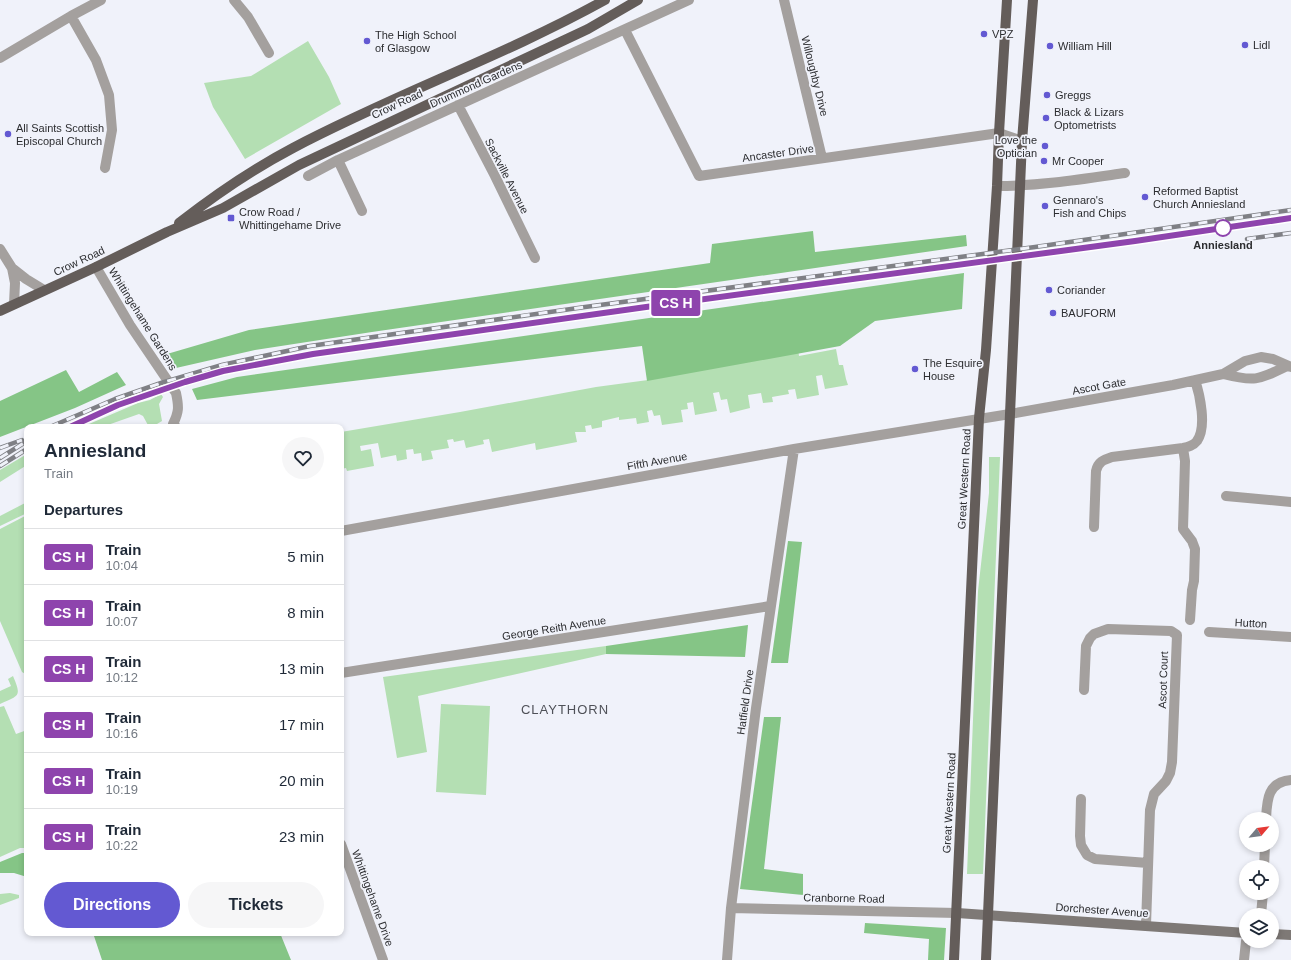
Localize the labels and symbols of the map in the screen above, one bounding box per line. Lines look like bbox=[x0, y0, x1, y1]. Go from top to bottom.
place label: VPZ bbox=[992, 28, 1014, 40]
place label: The High School of Glasgow bbox=[375, 29, 456, 54]
marker: VPZ bbox=[979, 29, 989, 39]
street label: Willoughby Drive bbox=[799, 35, 831, 117]
marker: The High School of Glasgow bbox=[362, 36, 372, 46]
place label: Lidl bbox=[1253, 39, 1270, 51]
place label: William Hill bbox=[1058, 40, 1112, 52]
marker: Lidl bbox=[1240, 40, 1250, 50]
marker: William Hill bbox=[1045, 41, 1055, 51]
street label: Drummond Gardens bbox=[428, 58, 524, 110]
street label: Crow Road bbox=[370, 87, 424, 121]
place label: Greggs bbox=[1055, 89, 1092, 101]
marker: Greggs bbox=[1042, 90, 1052, 100]
place label: Black & Lizars Optometrists bbox=[1054, 106, 1124, 131]
marker: Black & Lizars Optometrists bbox=[1041, 113, 1051, 123]
place label: All Saints Scottish Episcopal Church bbox=[16, 122, 104, 147]
marker: All Saints Scottish Episcopal Church bbox=[3, 129, 13, 139]
place label: Love the Optician bbox=[995, 134, 1037, 159]
street label: Sackville Avenue bbox=[483, 136, 531, 216]
marker: Love the Optician bbox=[1040, 141, 1050, 151]
street label: Ancaster Drive bbox=[741, 142, 815, 164]
place label: Mr Cooper bbox=[1052, 155, 1104, 167]
marker: Mr Cooper bbox=[1039, 156, 1049, 166]
place label: Reformed Baptist Church Anniesland bbox=[1153, 185, 1245, 210]
marker: Reformed Baptist Church Anniesland bbox=[1140, 192, 1150, 202]
place label: Gennaro's Fish and Chips bbox=[1053, 194, 1127, 219]
marker: Gennaro's Fish and Chips bbox=[1040, 201, 1050, 211]
place label: Crow Road / Whittingehame Drive bbox=[239, 206, 341, 231]
marker: Crow Road / Whittingehame Drive bbox=[226, 213, 236, 223]
marker: Anniesland bbox=[1214, 219, 1232, 237]
place label: Anniesland bbox=[1193, 239, 1253, 251]
street label: Crow Road bbox=[52, 244, 106, 278]
street label: Whittingehame Gardens bbox=[106, 266, 180, 373]
place label: Coriander bbox=[1057, 284, 1106, 296]
marker: Coriander bbox=[1044, 285, 1054, 295]
line badge: CS H bbox=[648, 290, 704, 316]
place label: BAUFORM bbox=[1061, 307, 1116, 319]
marker: BAUFORM bbox=[1048, 308, 1058, 318]
place label: The Esquire House bbox=[923, 357, 982, 382]
marker: The Esquire House bbox=[910, 364, 920, 374]
street label: Ascot Gate bbox=[1071, 375, 1127, 397]
street label: Great Western Road bbox=[955, 428, 973, 530]
street label: Fifth Avenue bbox=[626, 450, 688, 472]
street label: George Reith Avenue bbox=[501, 614, 607, 642]
street label: Hutton bbox=[1234, 616, 1268, 630]
street label: Ascot Court bbox=[1156, 651, 1170, 709]
street label: Hatfield Drive bbox=[734, 668, 756, 736]
district label: CLAYTHORN bbox=[521, 702, 609, 717]
street label: Great Western Road bbox=[940, 752, 958, 854]
north arrow bbox=[1239, 812, 1279, 852]
street label: Whittingehame Drive bbox=[350, 848, 396, 948]
street label: Cranborne Road bbox=[803, 891, 885, 905]
street label: Dorchester Avenue bbox=[1055, 901, 1149, 919]

